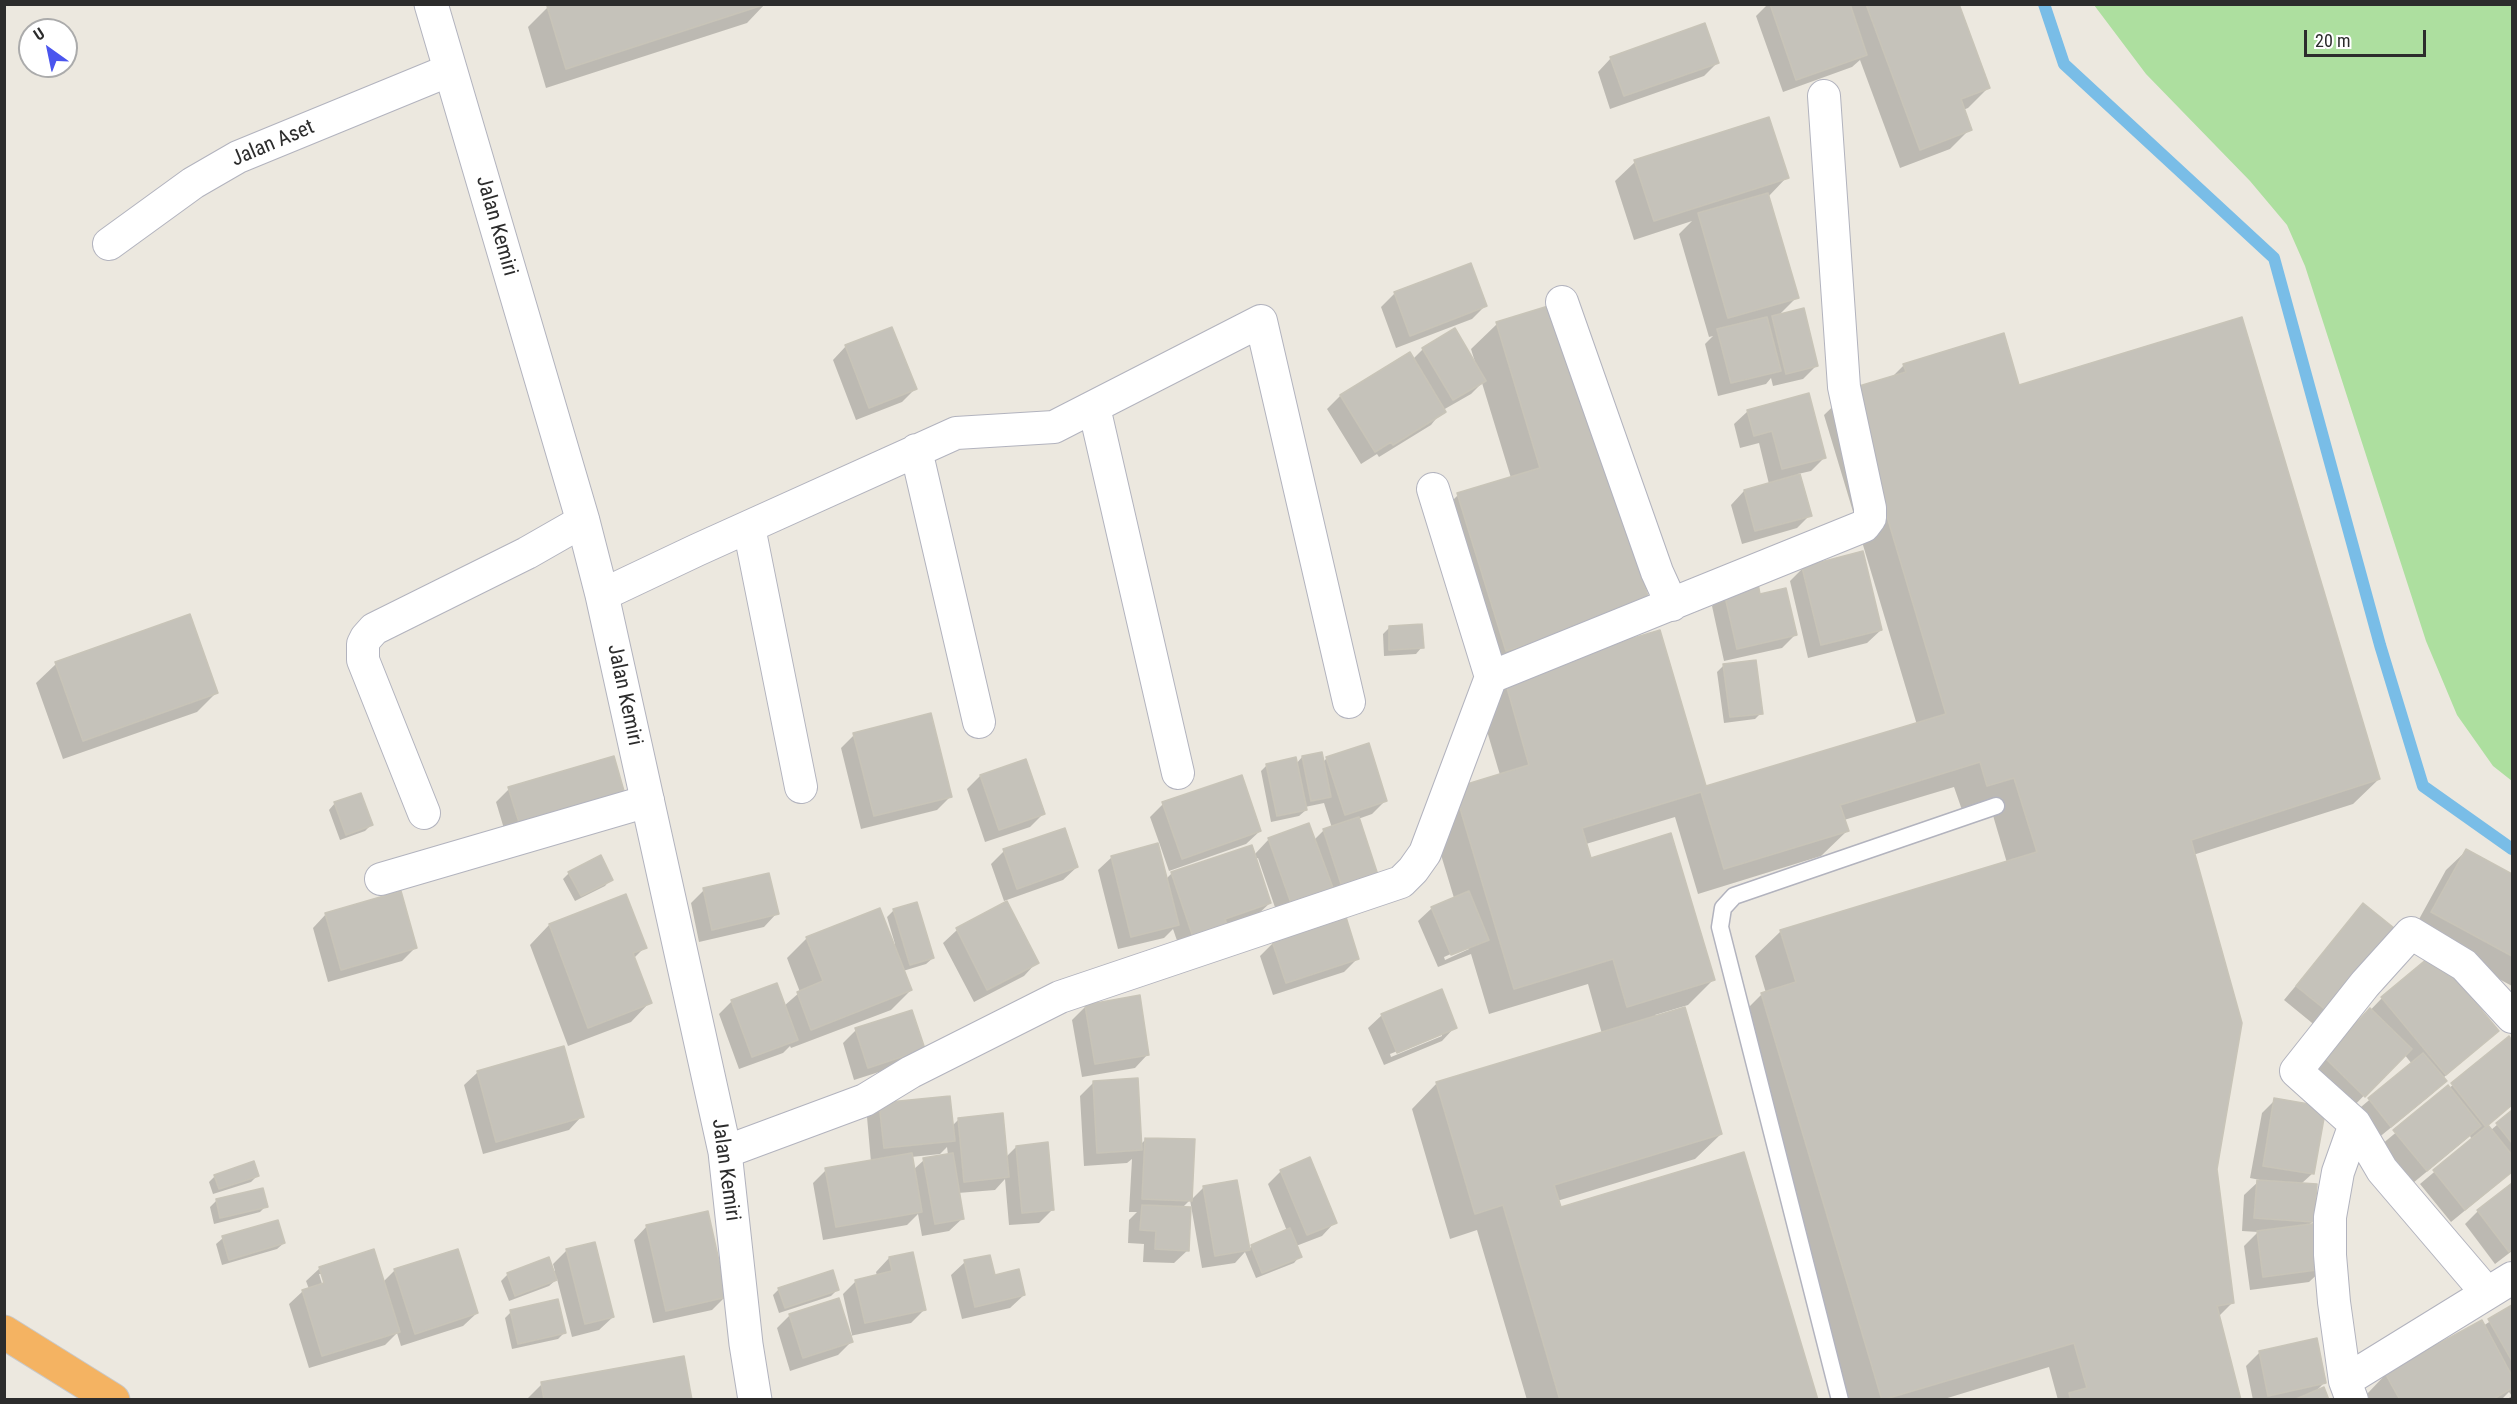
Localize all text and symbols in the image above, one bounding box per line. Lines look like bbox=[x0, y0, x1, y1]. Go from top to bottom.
north arrow bbox=[18, 18, 78, 78]
scale bar bbox=[2307, 18, 2428, 56]
text: U bbox=[30, 24, 48, 45]
text: 20 m bbox=[2315, 30, 2350, 51]
street label: Jalan Aset bbox=[228, 115, 318, 173]
street label: Jalan Kemiri bbox=[470, 173, 522, 279]
street label: Jalan Kemiri bbox=[601, 642, 647, 748]
street label: Jalan Kemiri bbox=[705, 1117, 745, 1223]

